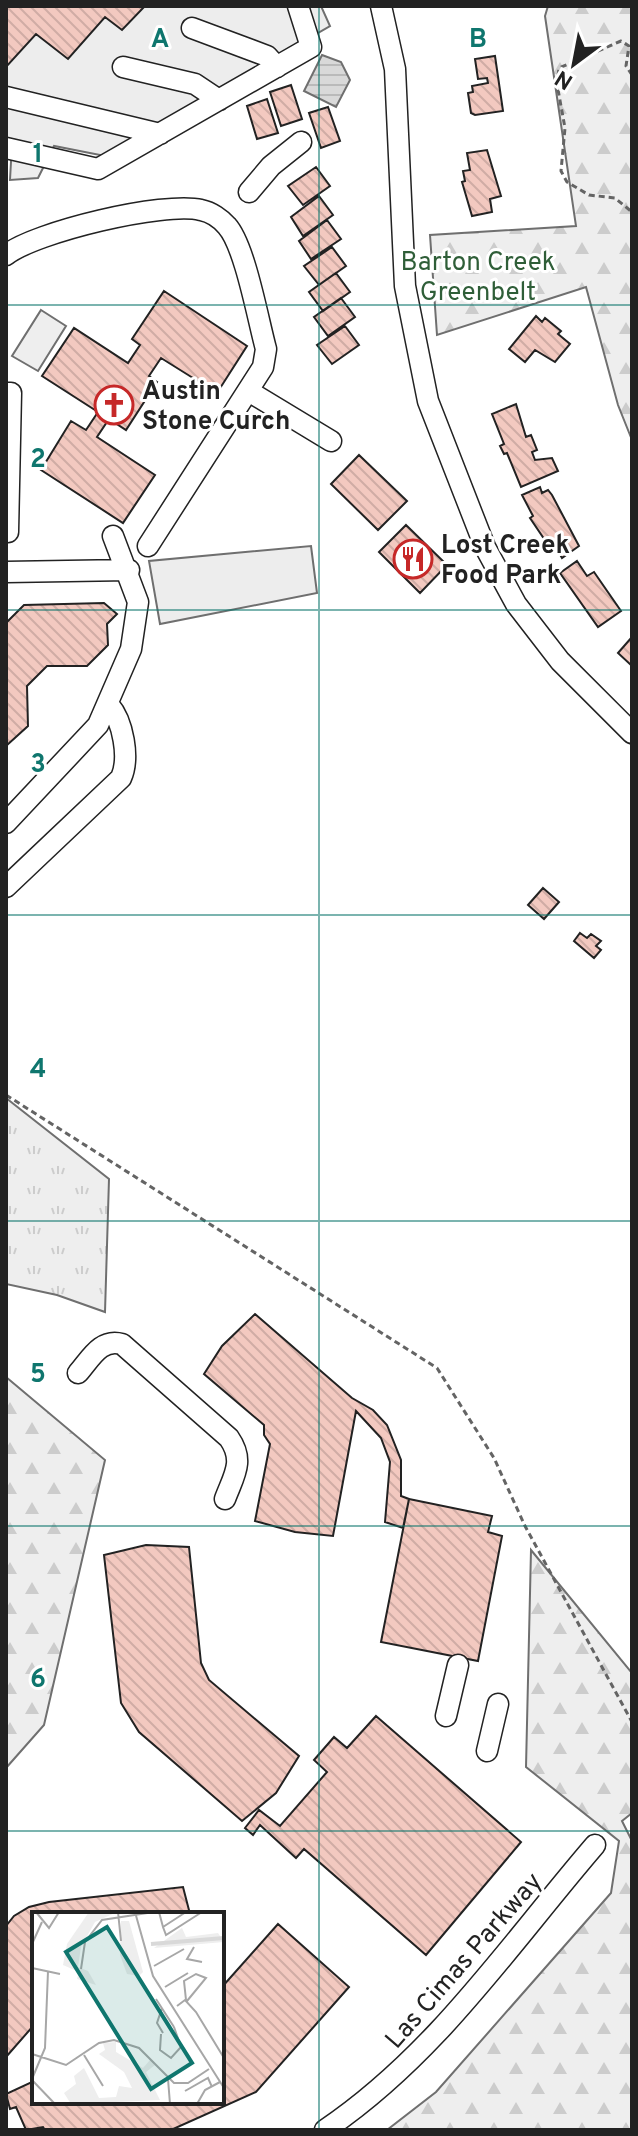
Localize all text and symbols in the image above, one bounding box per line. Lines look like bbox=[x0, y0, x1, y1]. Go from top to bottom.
text: A bbox=[151, 24, 169, 57]
text: B bbox=[469, 24, 487, 57]
north arrow bbox=[534, 24, 614, 104]
text: N bbox=[551, 63, 579, 94]
text: 1 bbox=[33, 139, 43, 172]
park label: Barton Creek Greenbelt bbox=[400, 247, 556, 310]
place label: Austin Stone Curch bbox=[142, 376, 290, 439]
church icon: Austin Stone Curch bbox=[93, 384, 135, 426]
text: 2 bbox=[30, 444, 46, 477]
place label: Lost Creek Food Park bbox=[441, 530, 570, 593]
restaurant icon: Lost Creek Food Park bbox=[392, 538, 434, 580]
text: 3 bbox=[30, 749, 46, 782]
text: 4 bbox=[30, 1054, 46, 1087]
text: 5 bbox=[30, 1359, 46, 1392]
text: 6 bbox=[30, 1664, 46, 1697]
street label: Las Cimas Parkway bbox=[379, 1867, 551, 2057]
inset map bbox=[32, 1912, 224, 2104]

